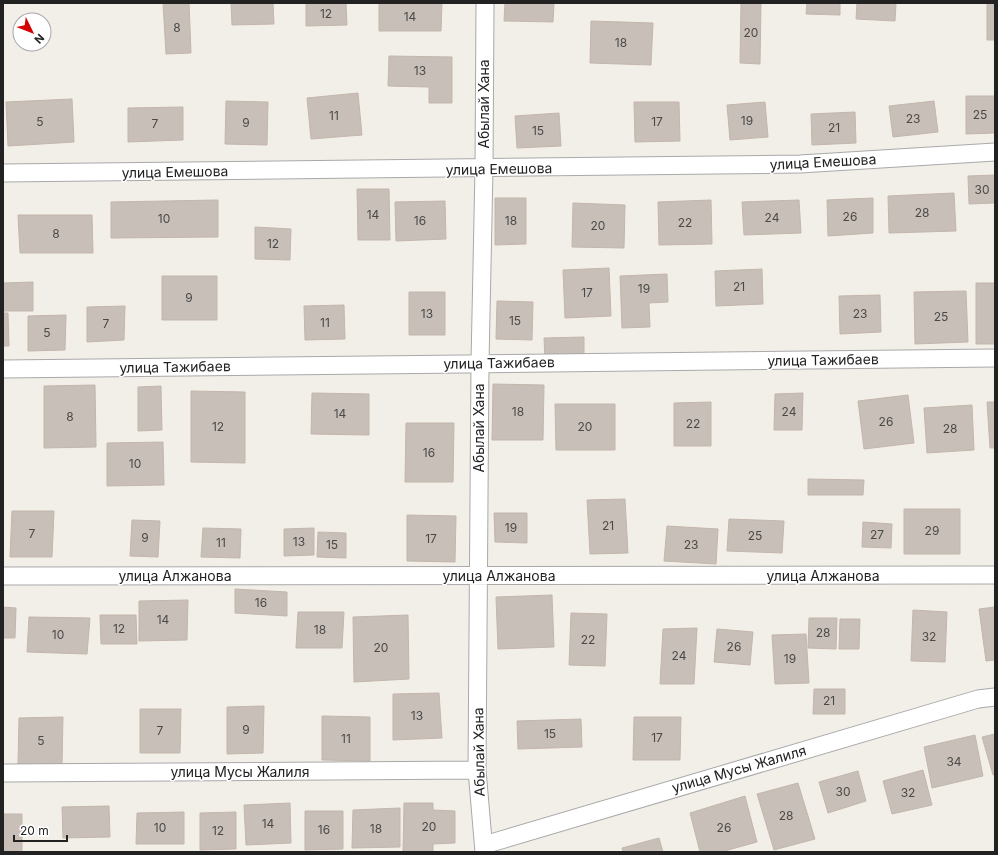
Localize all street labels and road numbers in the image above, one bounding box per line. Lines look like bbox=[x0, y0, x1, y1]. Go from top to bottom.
street label: Абылай Хана bbox=[475, 59, 492, 149]
street label: улица Емешова bbox=[769, 150, 877, 173]
street label: улица Емешова bbox=[445, 159, 553, 178]
street label: улица Емешова bbox=[121, 162, 229, 181]
street label: улица Тажибаев bbox=[767, 350, 879, 369]
street label: улица Тажибаев bbox=[443, 353, 555, 372]
street label: улица Тажибаев bbox=[119, 357, 231, 376]
street label: Абылай Хана bbox=[470, 383, 487, 473]
street label: улица Алжанова bbox=[118, 567, 232, 584]
street label: улица Алжанова bbox=[442, 567, 556, 584]
street label: улица Алжанова bbox=[766, 567, 880, 584]
street label: Абылай Хана bbox=[469, 707, 488, 797]
street label: улица Мусы Жалиля bbox=[670, 741, 808, 796]
street label: улица Мусы Жалиля bbox=[171, 763, 309, 780]

